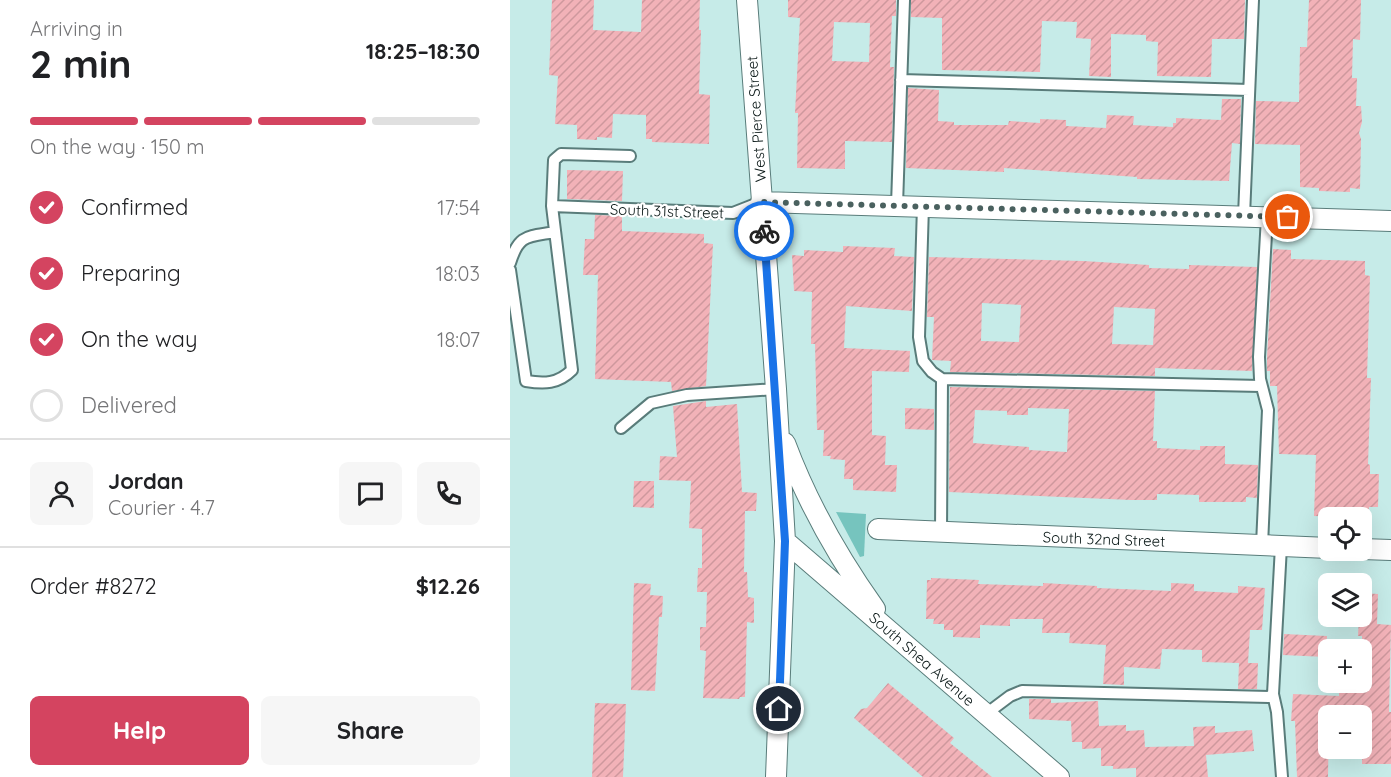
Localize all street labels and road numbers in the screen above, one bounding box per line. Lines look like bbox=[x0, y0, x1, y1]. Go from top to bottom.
street label: West Pierce Street bbox=[742, 55, 770, 183]
street label: South 31st Street bbox=[610, 200, 724, 222]
street label: South 32nd Street bbox=[1042, 527, 1166, 551]
street label: South Shea Avenue bbox=[865, 608, 979, 710]

